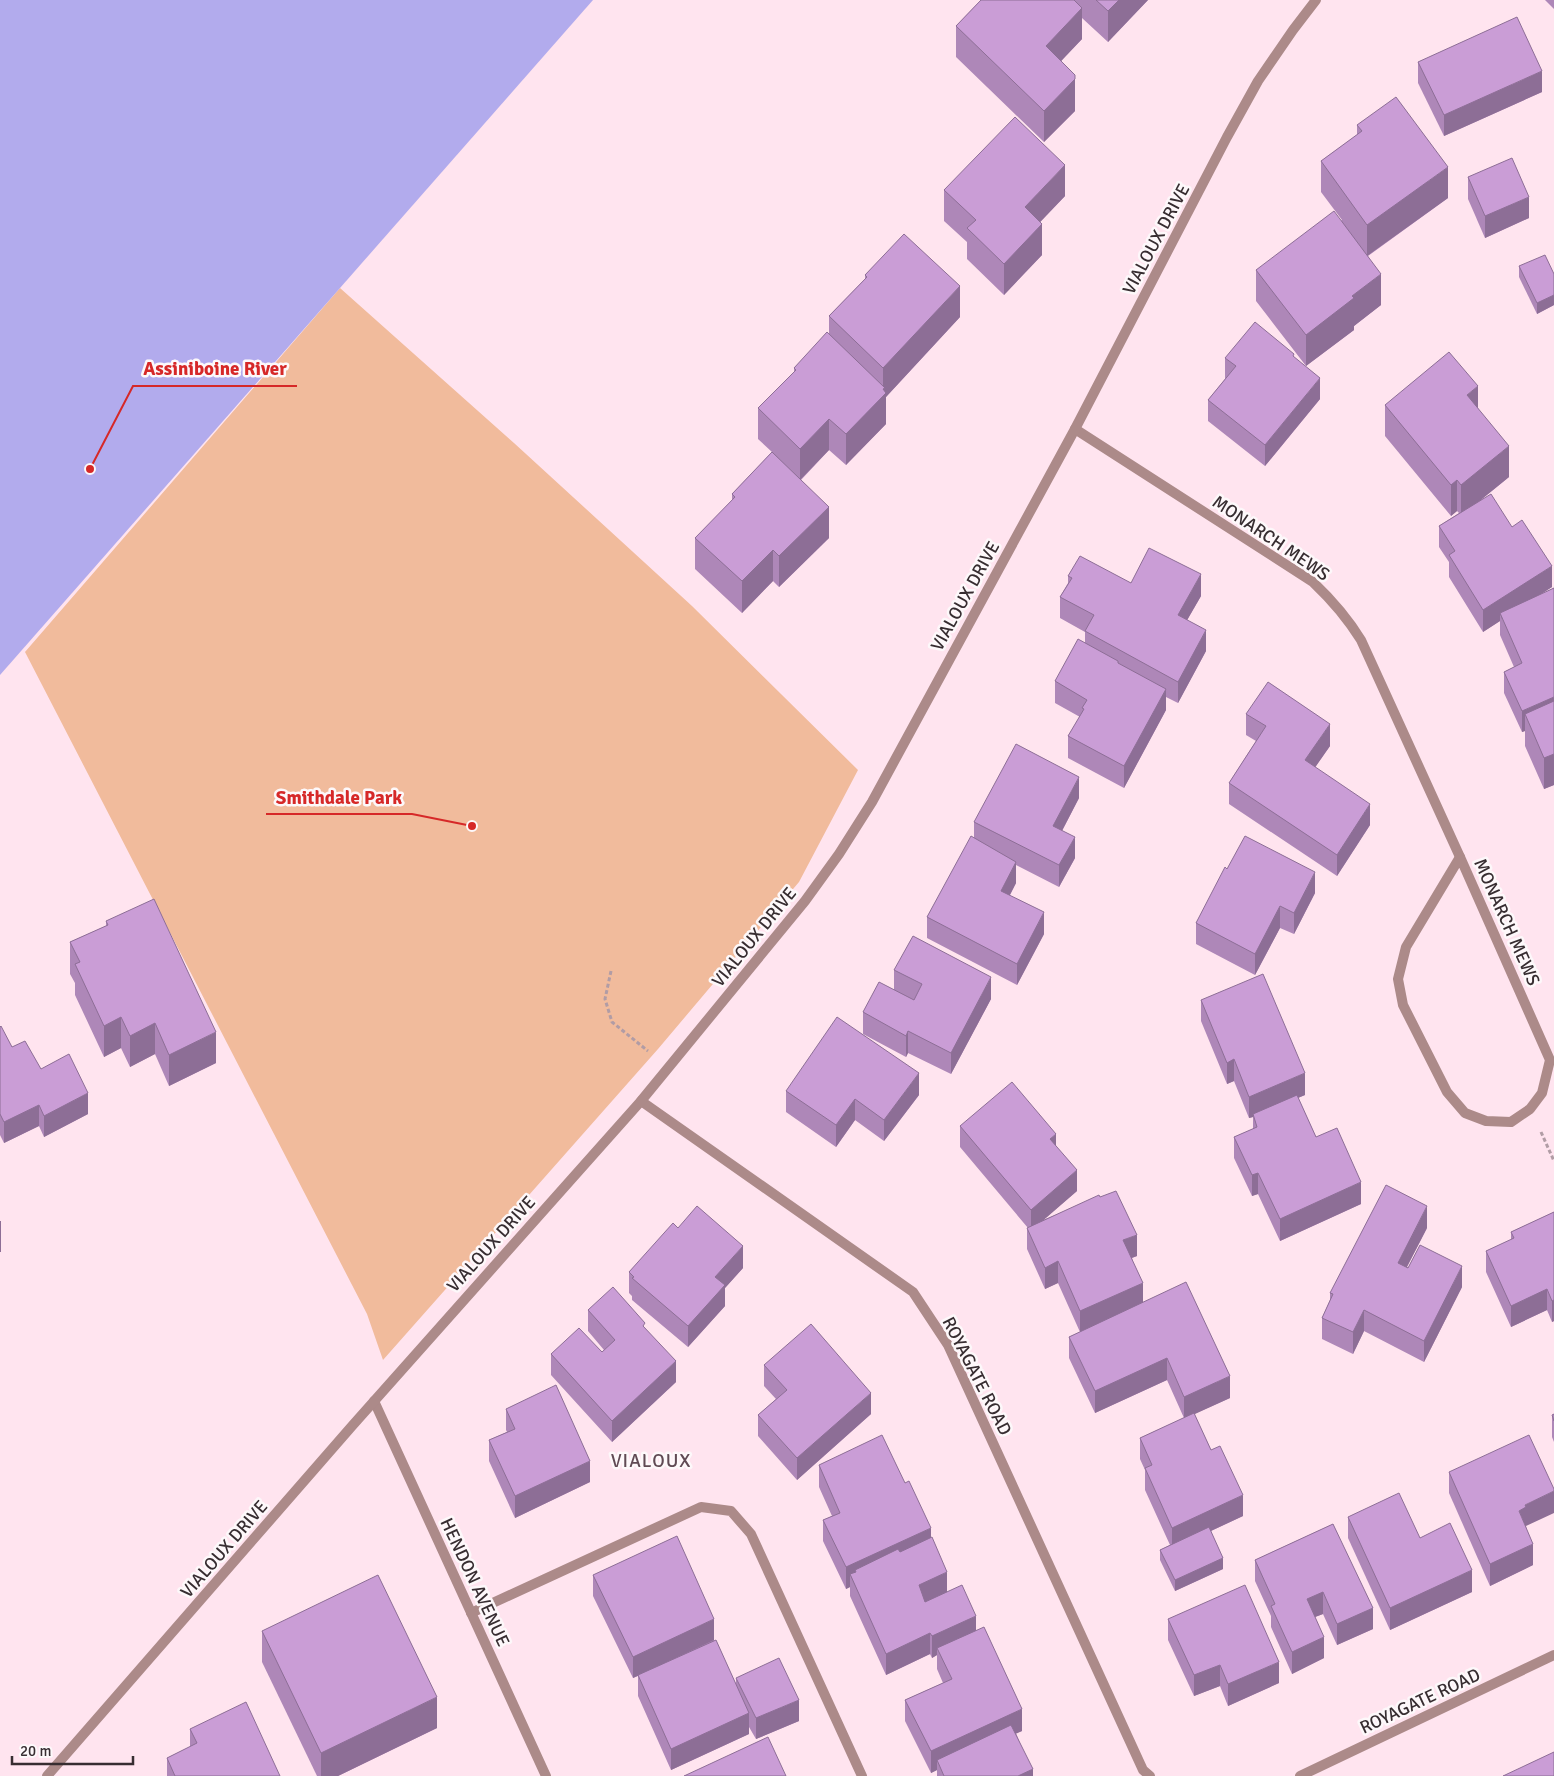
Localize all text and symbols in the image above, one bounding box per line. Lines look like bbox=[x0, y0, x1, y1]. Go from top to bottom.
street label: VIALOUX DRIVE bbox=[1118, 180, 1194, 298]
callout: Assiniboine River bbox=[133, 352, 297, 386]
text: Assiniboine River bbox=[143, 357, 287, 381]
street label: MONARCH MEWS bbox=[1208, 491, 1334, 585]
street label: VIALOUX DRIVE bbox=[926, 537, 1004, 655]
callout: Smithdale Park bbox=[266, 780, 412, 814]
text: Smithdale Park bbox=[276, 786, 402, 810]
street label: MONARCH MEWS bbox=[1469, 855, 1545, 989]
street label: VIALOUX DRIVE bbox=[707, 883, 801, 991]
street label: VIALOUX DRIVE bbox=[442, 1191, 540, 1297]
street label: ROYAGATE ROAD bbox=[938, 1313, 1016, 1439]
district label: VIALOUX bbox=[611, 1449, 691, 1473]
street label: VIALOUX DRIVE bbox=[176, 1496, 272, 1602]
street label: HENDON AVENUE bbox=[436, 1514, 514, 1650]
street label: ROYAGATE ROAD bbox=[1356, 1664, 1484, 1738]
scale bar bbox=[12, 1734, 134, 1766]
text: 20 m bbox=[20, 1742, 51, 1760]

